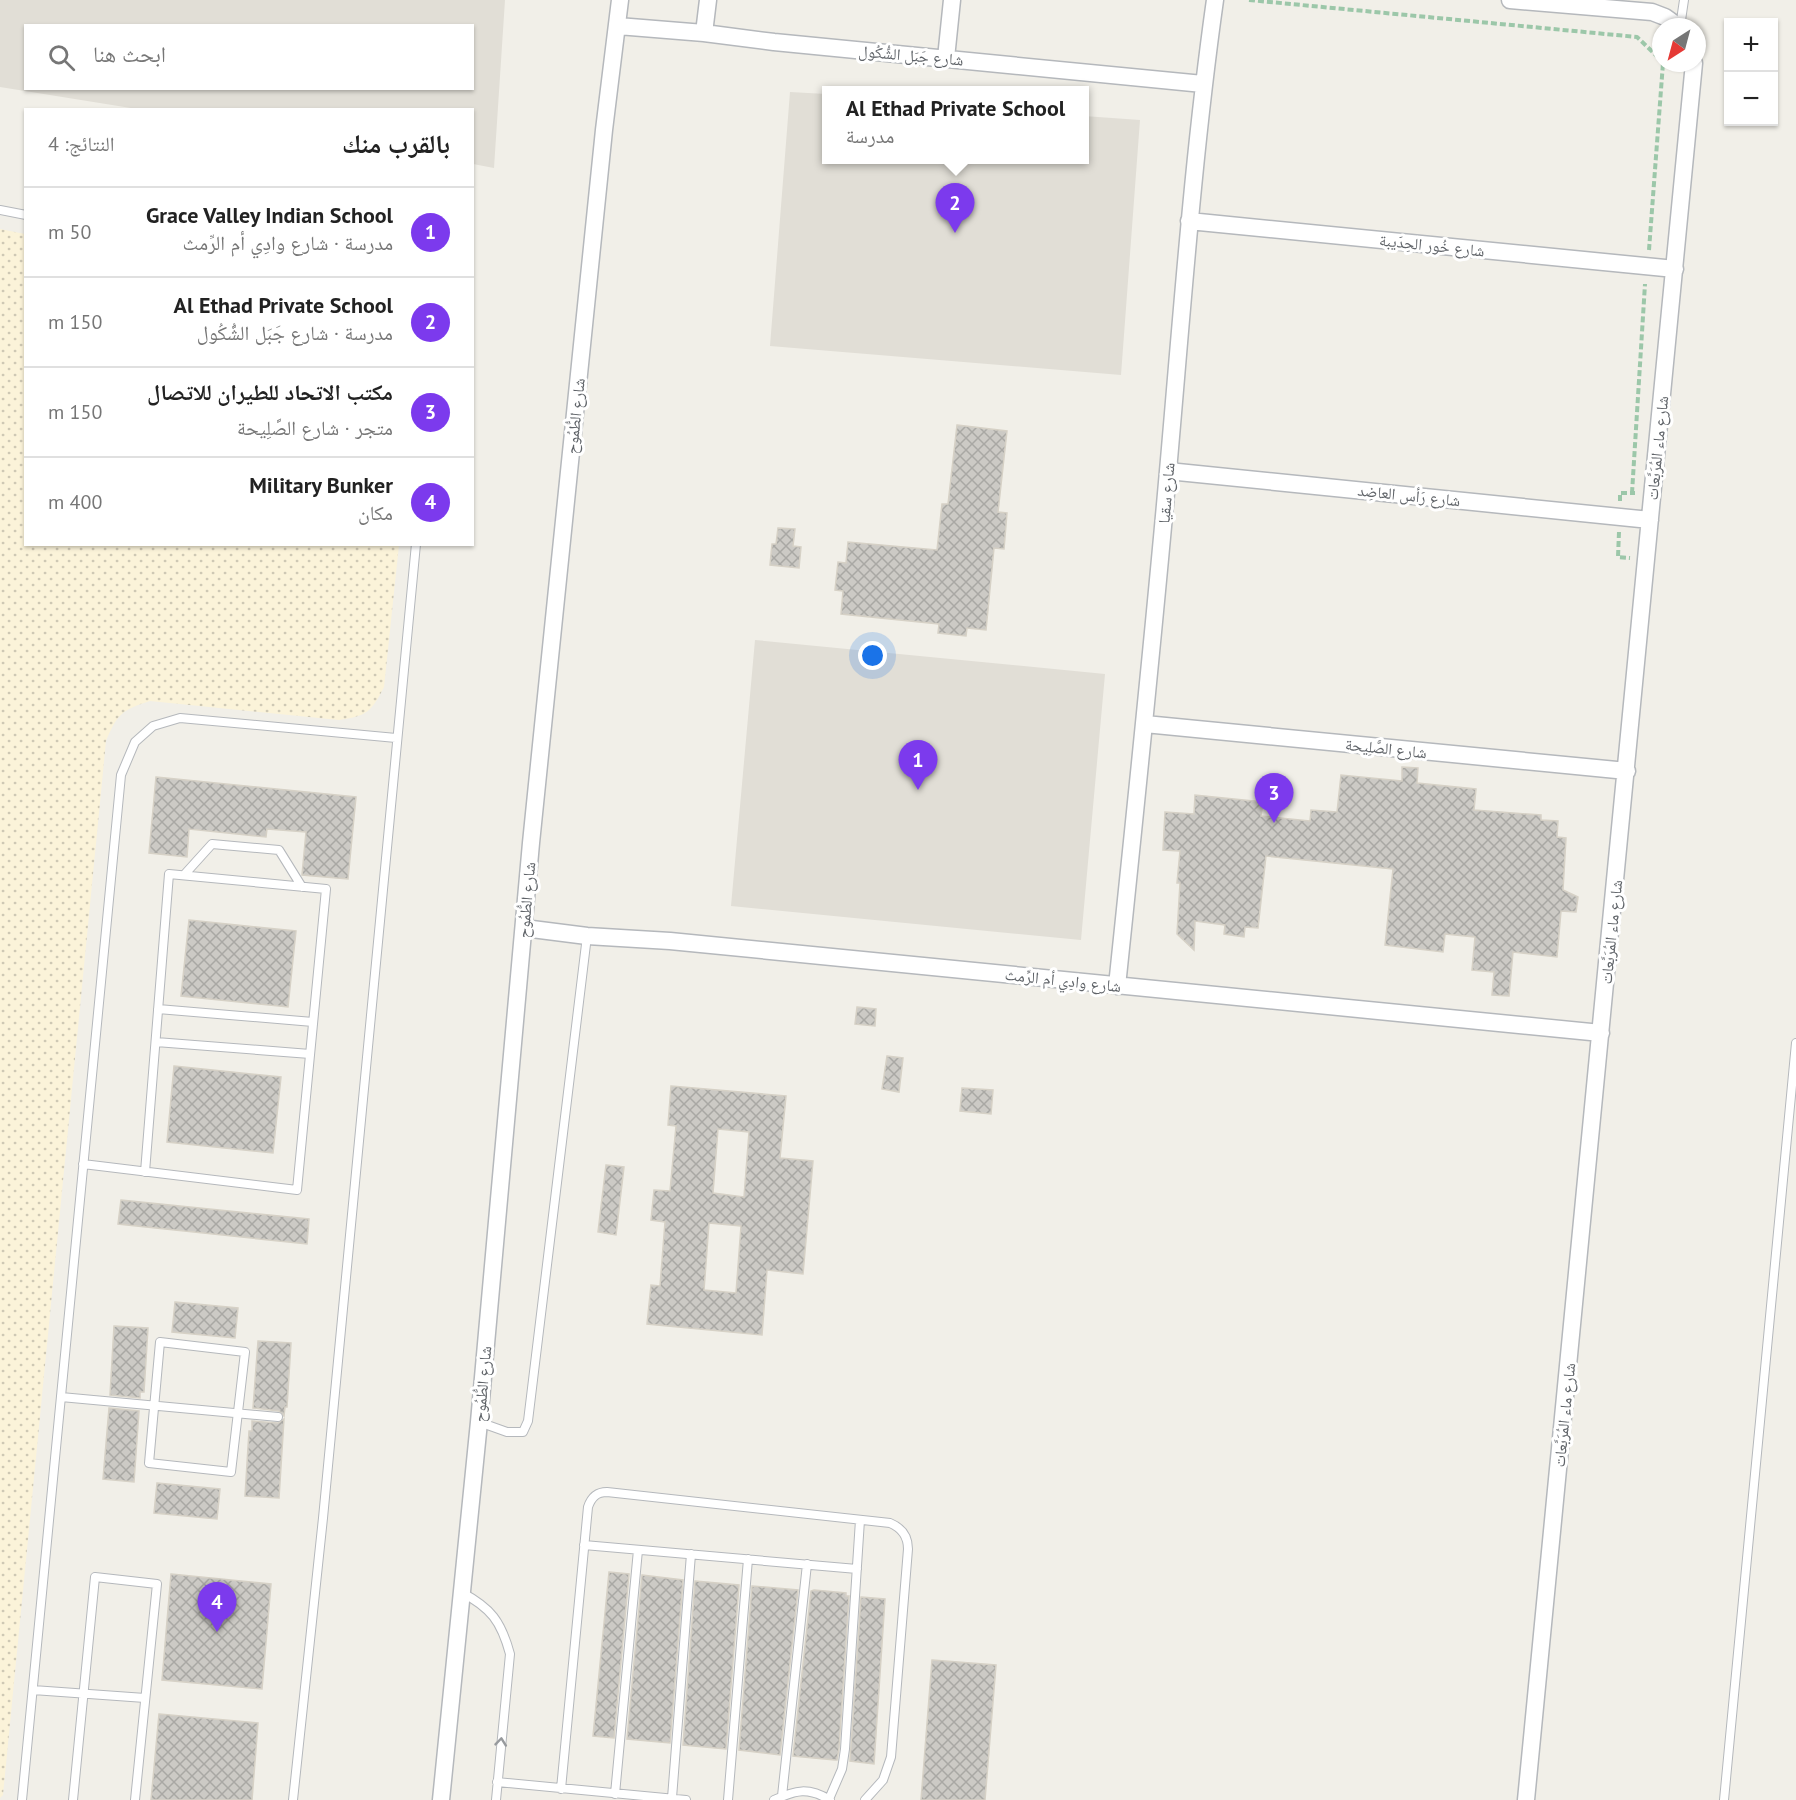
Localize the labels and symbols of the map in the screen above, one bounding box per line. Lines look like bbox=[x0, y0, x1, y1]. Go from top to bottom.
north arrow bbox=[1652, 18, 1706, 72]
street label: شارع جَبَل الشُّكُول bbox=[858, 40, 964, 71]
pin: 2 bbox=[936, 184, 974, 233]
street label: شارع خُور الحِدَيبة bbox=[1378, 230, 1486, 261]
street label: شارع الطُّمُوح bbox=[561, 377, 590, 455]
street label: شارع ماء المُرَبَّعات bbox=[1642, 395, 1673, 501]
street label: شارع سقيا bbox=[1153, 462, 1180, 524]
street label: شارع رَأس العاضِد bbox=[1357, 480, 1461, 511]
your location bbox=[858, 641, 887, 670]
street label: شارع الصَّلِيحة bbox=[1344, 734, 1428, 763]
pin: 1 bbox=[898, 740, 938, 790]
pin: 3 bbox=[1254, 774, 1294, 823]
street label: شارع الطُّمُوح bbox=[513, 861, 540, 939]
street label: شارع ماء المُرَبَّعات bbox=[1596, 879, 1627, 985]
street label: شارع وادِي أم الرِّمث bbox=[1004, 964, 1122, 999]
street label: شارع الطُّمُوح bbox=[469, 1345, 496, 1423]
street label: شارع ماء المُرَبَّعات bbox=[1549, 1362, 1580, 1468]
pin: 4 bbox=[198, 1582, 236, 1632]
one-way arrow bbox=[494, 1737, 507, 1746]

